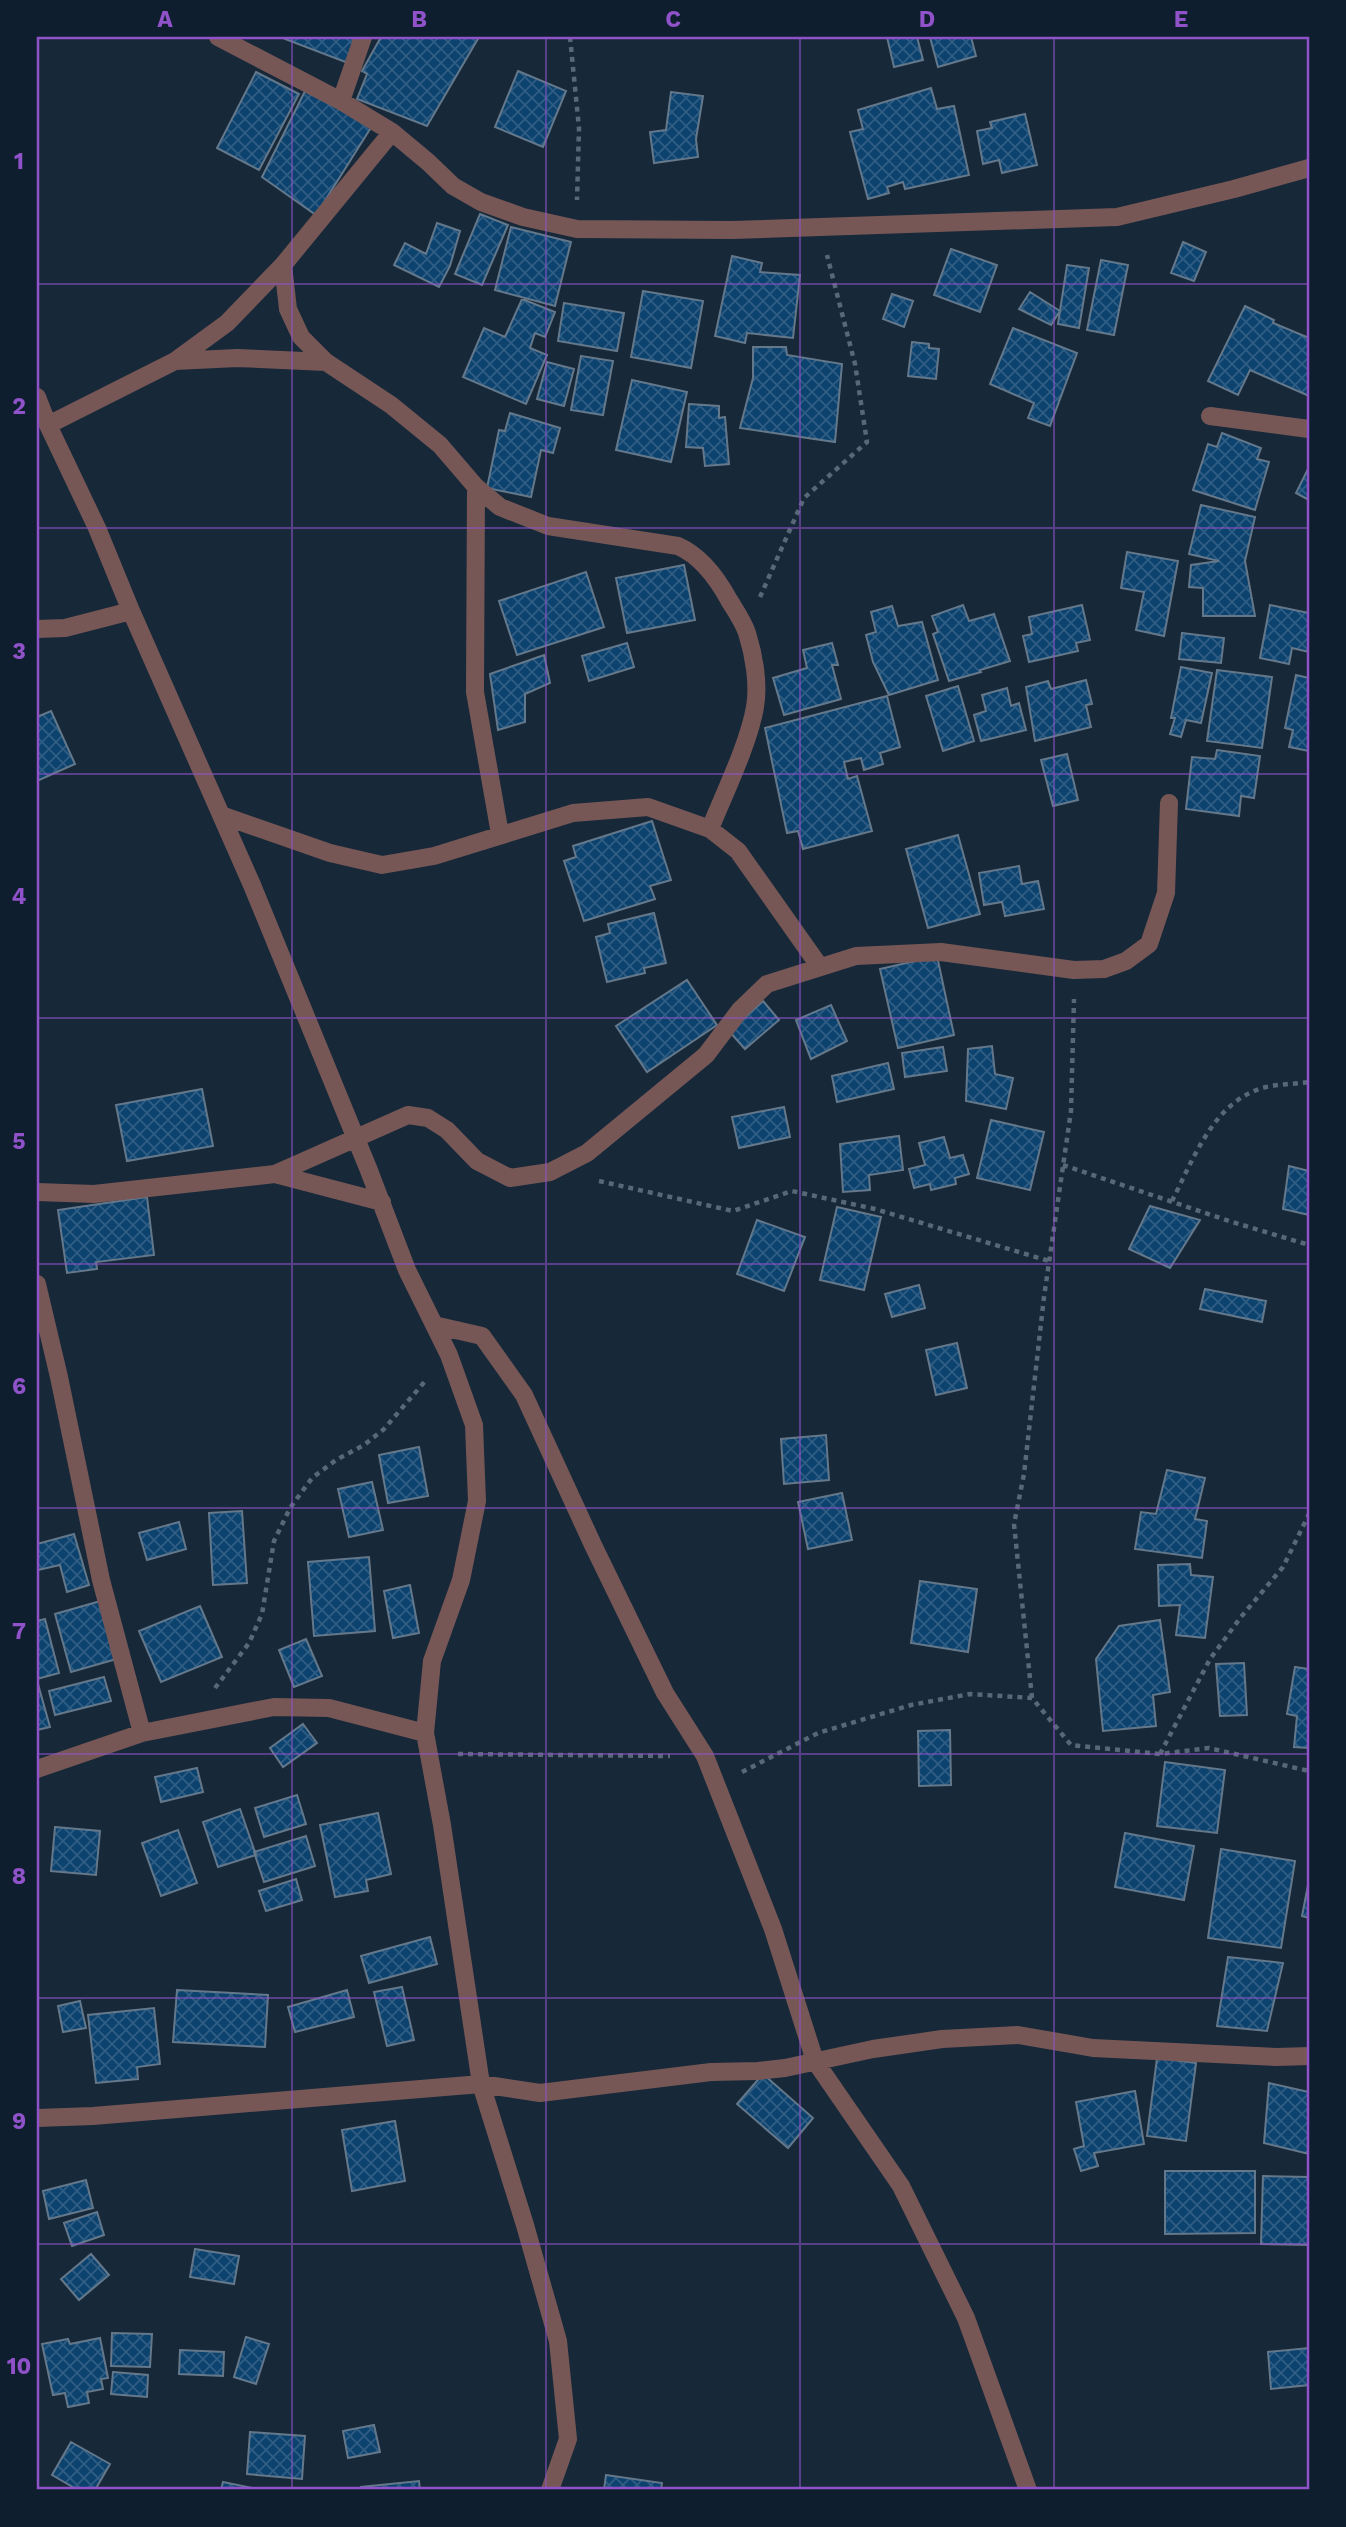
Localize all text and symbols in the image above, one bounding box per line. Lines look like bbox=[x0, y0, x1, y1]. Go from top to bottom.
text: A bbox=[157, 6, 173, 33]
text: B bbox=[411, 6, 427, 33]
text: C bbox=[665, 6, 681, 33]
text: D bbox=[919, 6, 935, 33]
text: E bbox=[1174, 6, 1188, 33]
text: 1 bbox=[14, 148, 24, 175]
text: 2 bbox=[12, 393, 26, 420]
text: 3 bbox=[12, 638, 26, 665]
text: 4 bbox=[12, 883, 27, 910]
text: 5 bbox=[12, 1128, 26, 1155]
text: 6 bbox=[12, 1373, 26, 1400]
text: 7 bbox=[12, 1618, 26, 1645]
text: 8 bbox=[12, 1863, 26, 1890]
text: 9 bbox=[12, 2108, 26, 2135]
text: 10 bbox=[7, 2353, 31, 2380]

